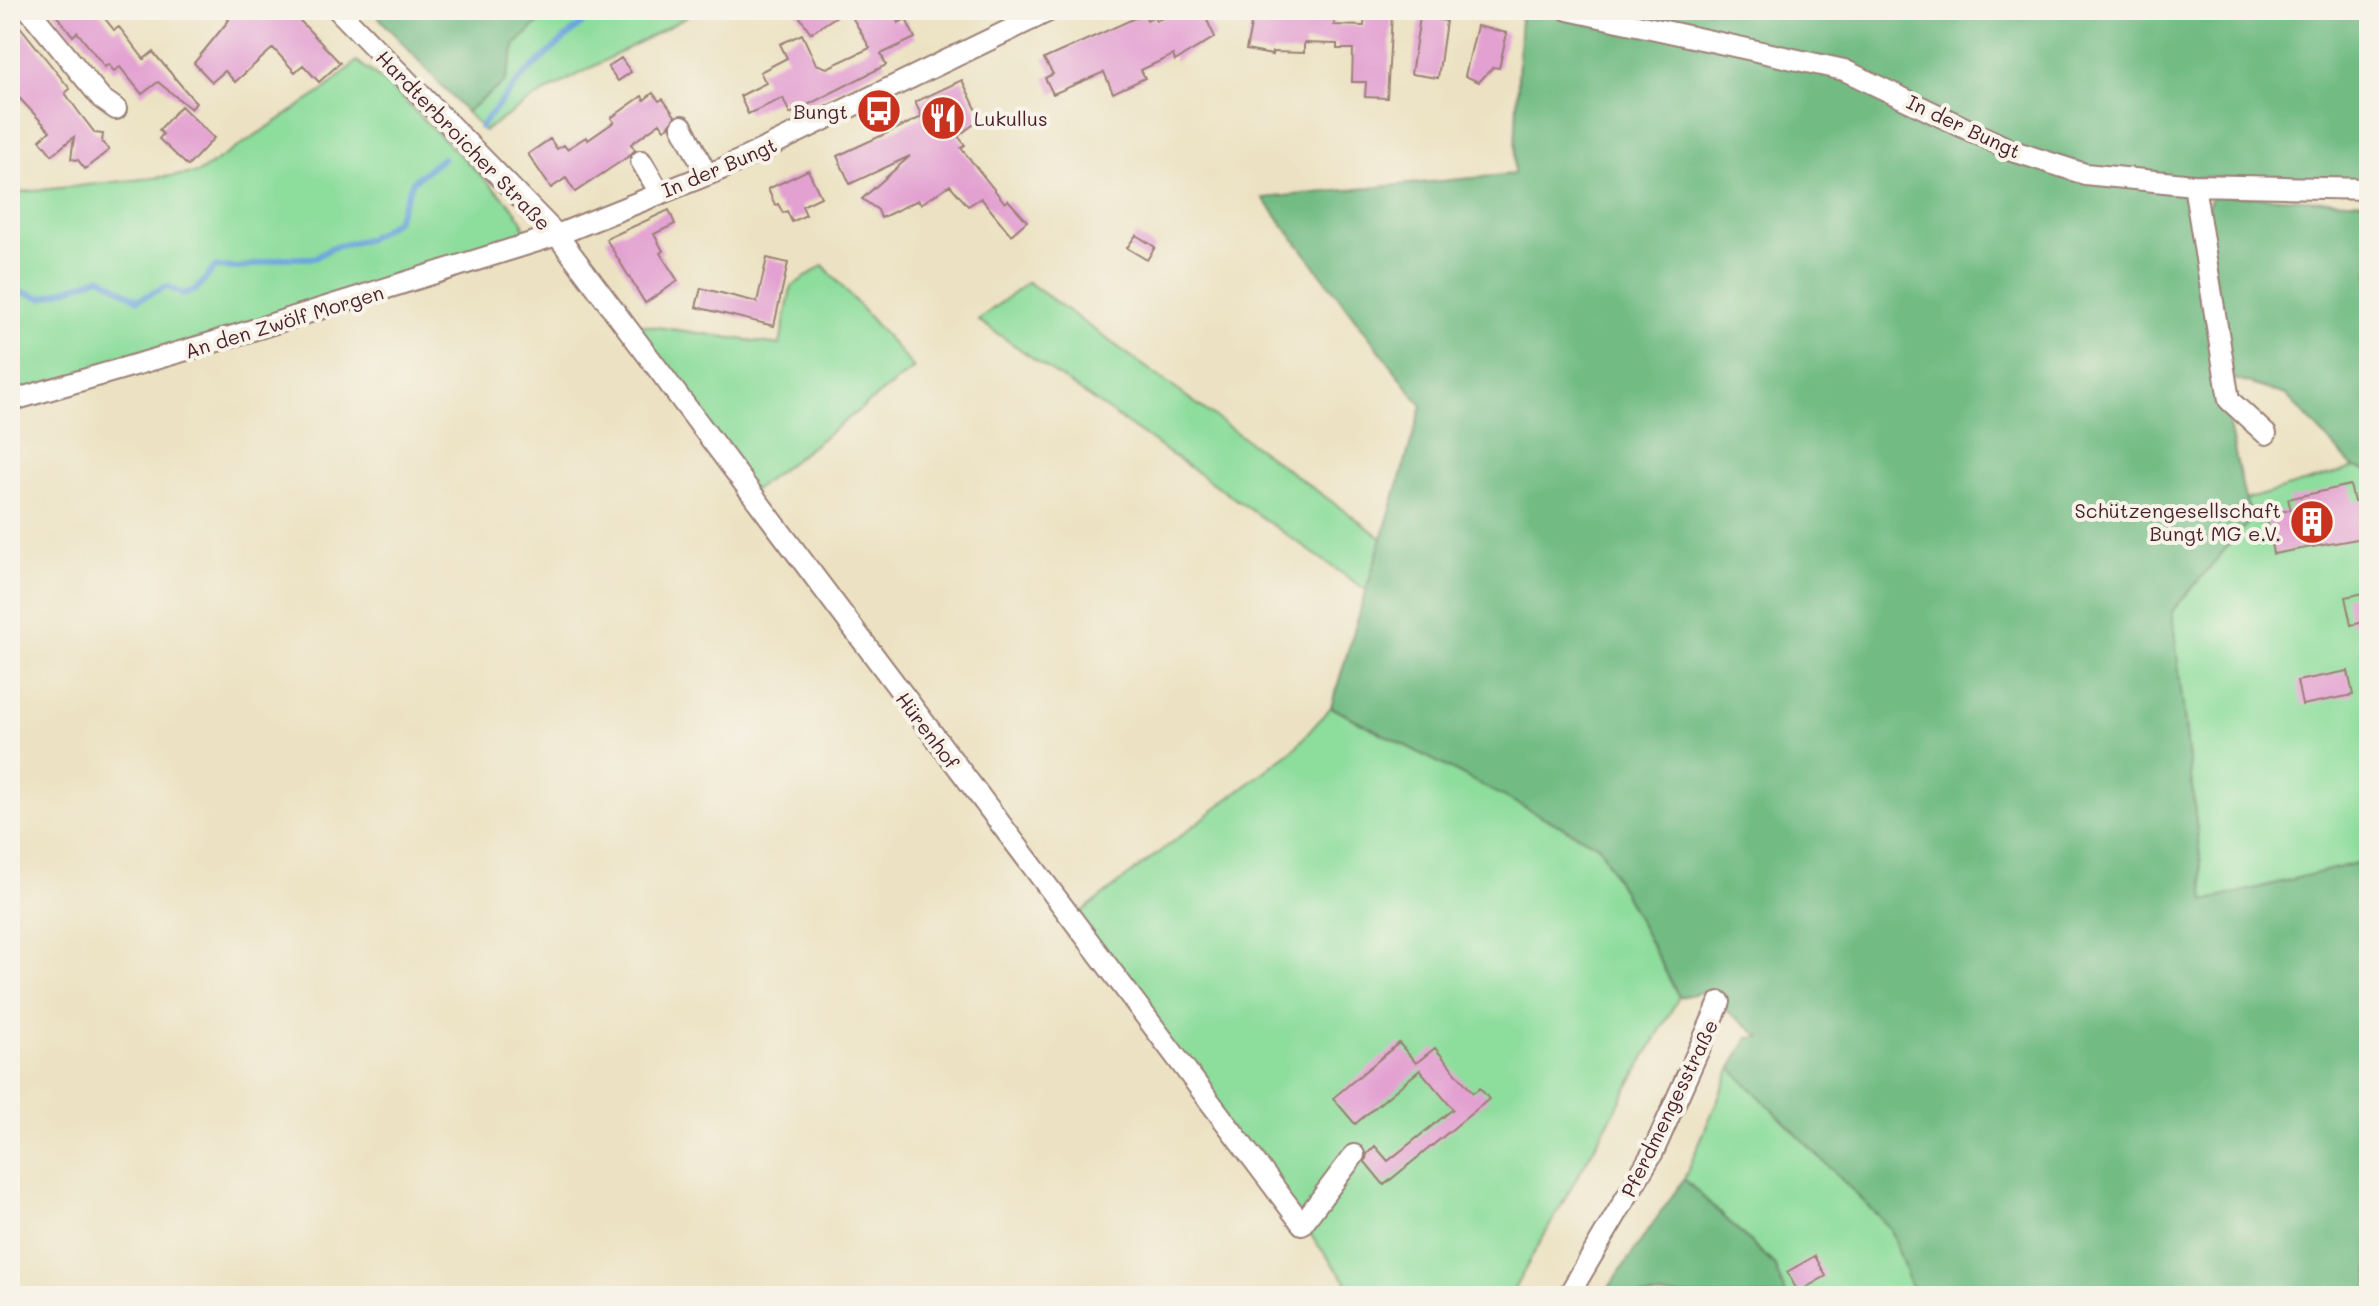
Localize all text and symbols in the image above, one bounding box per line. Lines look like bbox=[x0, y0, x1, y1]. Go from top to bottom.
street label: Hardterbroicher Straße bbox=[371, 44, 557, 236]
bus stop icon: Bungt bbox=[855, 87, 903, 135]
street label: In der Bungt bbox=[1903, 88, 2025, 164]
restaurant icon: Lukullus bbox=[919, 94, 967, 142]
place label: Bungt bbox=[793, 98, 848, 124]
place label: Lukullus bbox=[974, 105, 1048, 131]
street label: In der Bungt bbox=[657, 131, 781, 203]
street label: An den Zwölf Morgen bbox=[181, 278, 387, 364]
place label: Schützengesellschaft Bungt MG e.V. bbox=[2074, 497, 2281, 546]
building icon: Schützengesellschaft Bungt MG e.V. bbox=[2288, 498, 2336, 546]
street label: Hürenhof bbox=[891, 686, 966, 775]
street label: Pferdmengesstraße bbox=[1615, 1015, 1723, 1201]

